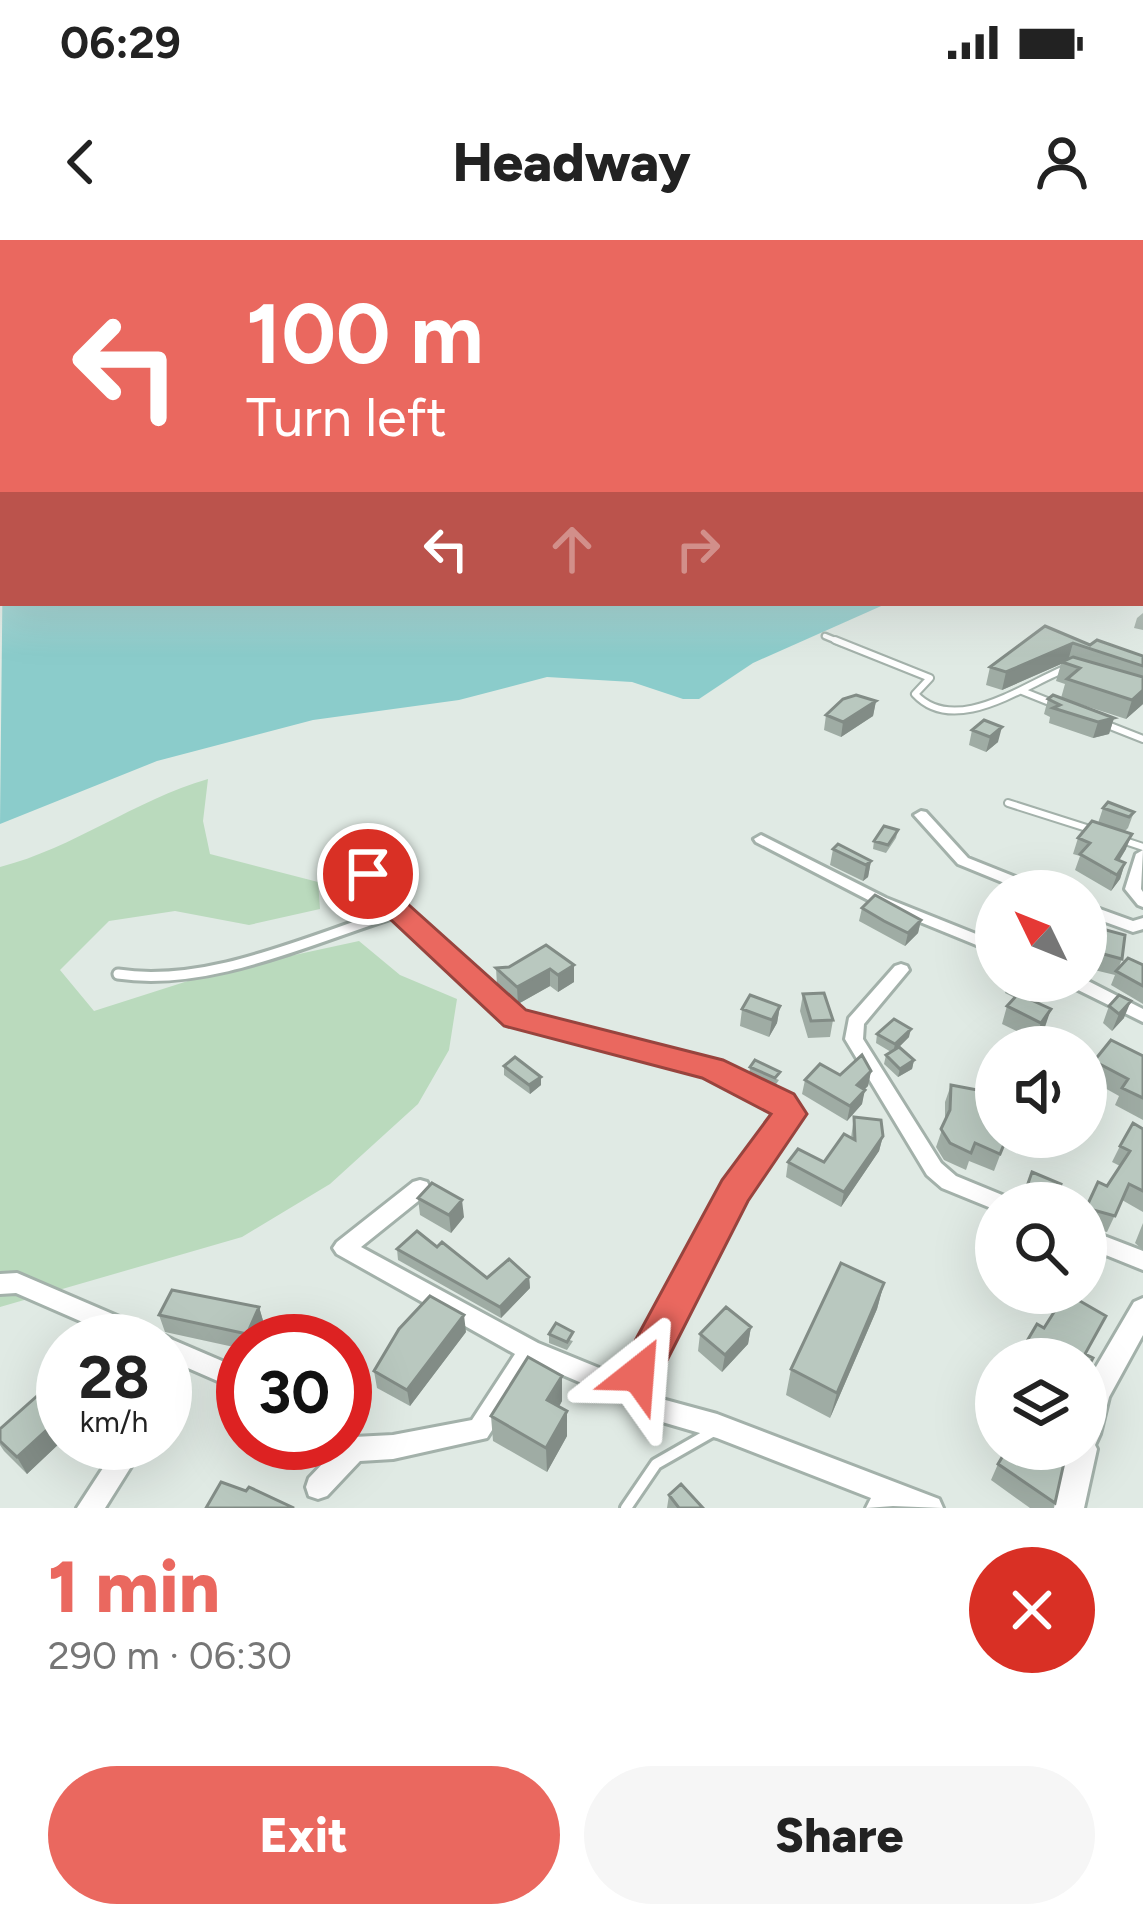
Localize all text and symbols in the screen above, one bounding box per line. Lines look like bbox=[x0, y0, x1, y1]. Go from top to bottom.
text: 06:29 bbox=[60, 15, 181, 69]
icon: back bbox=[48, 129, 114, 195]
icon: person bbox=[1029, 129, 1095, 195]
text: Headway bbox=[452, 130, 691, 195]
text: 100 m bbox=[246, 283, 484, 384]
icon: left bbox=[48, 288, 204, 444]
text: Turn left bbox=[246, 385, 447, 450]
icon: left bbox=[413, 516, 479, 582]
icon: ahead bbox=[539, 516, 605, 582]
icon: right bbox=[665, 516, 731, 582]
pin bbox=[317, 823, 419, 925]
icon: arrive bbox=[335, 841, 401, 907]
north arrow bbox=[975, 870, 1107, 1002]
map controls bbox=[975, 870, 1107, 1470]
button: sound bbox=[975, 1026, 1107, 1158]
button: search bbox=[975, 1182, 1107, 1314]
position arrow bbox=[575, 1311, 701, 1437]
speed limit sign: 30 bbox=[216, 1314, 372, 1470]
button: layers bbox=[975, 1338, 1107, 1470]
text: 28 bbox=[78, 1341, 150, 1413]
text: km/h bbox=[80, 1403, 148, 1440]
text: 1 min bbox=[48, 1544, 220, 1630]
button: close bbox=[969, 1547, 1095, 1673]
text: 290 m · 06:30 bbox=[48, 1632, 292, 1679]
button: Exit bbox=[48, 1766, 560, 1904]
button: Share bbox=[584, 1766, 1095, 1904]

